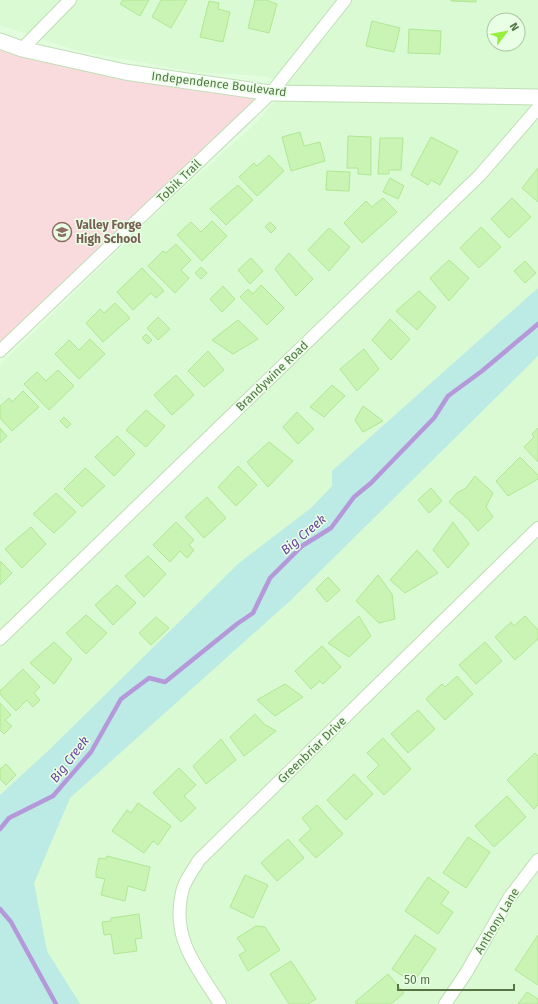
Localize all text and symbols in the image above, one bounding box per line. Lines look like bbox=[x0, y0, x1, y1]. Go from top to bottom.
north arrow bbox=[486, 12, 526, 52]
text: N bbox=[507, 20, 522, 34]
street label: Independence Boulevard bbox=[151, 69, 287, 99]
street label: Tobik Trail bbox=[154, 156, 204, 205]
place label: Valley Forge High School bbox=[75, 218, 142, 246]
school or university icon: Valley Forge High School bbox=[51, 221, 73, 243]
street label: Brandywine Road bbox=[233, 338, 311, 414]
water label: Big Creek bbox=[278, 511, 329, 558]
street label: Greenbriar Drive bbox=[275, 714, 349, 786]
water label: Big Creek bbox=[47, 733, 92, 785]
street label: Anthony Lane bbox=[472, 886, 522, 956]
scale bar bbox=[398, 966, 514, 992]
text: 50 m bbox=[404, 973, 430, 987]

